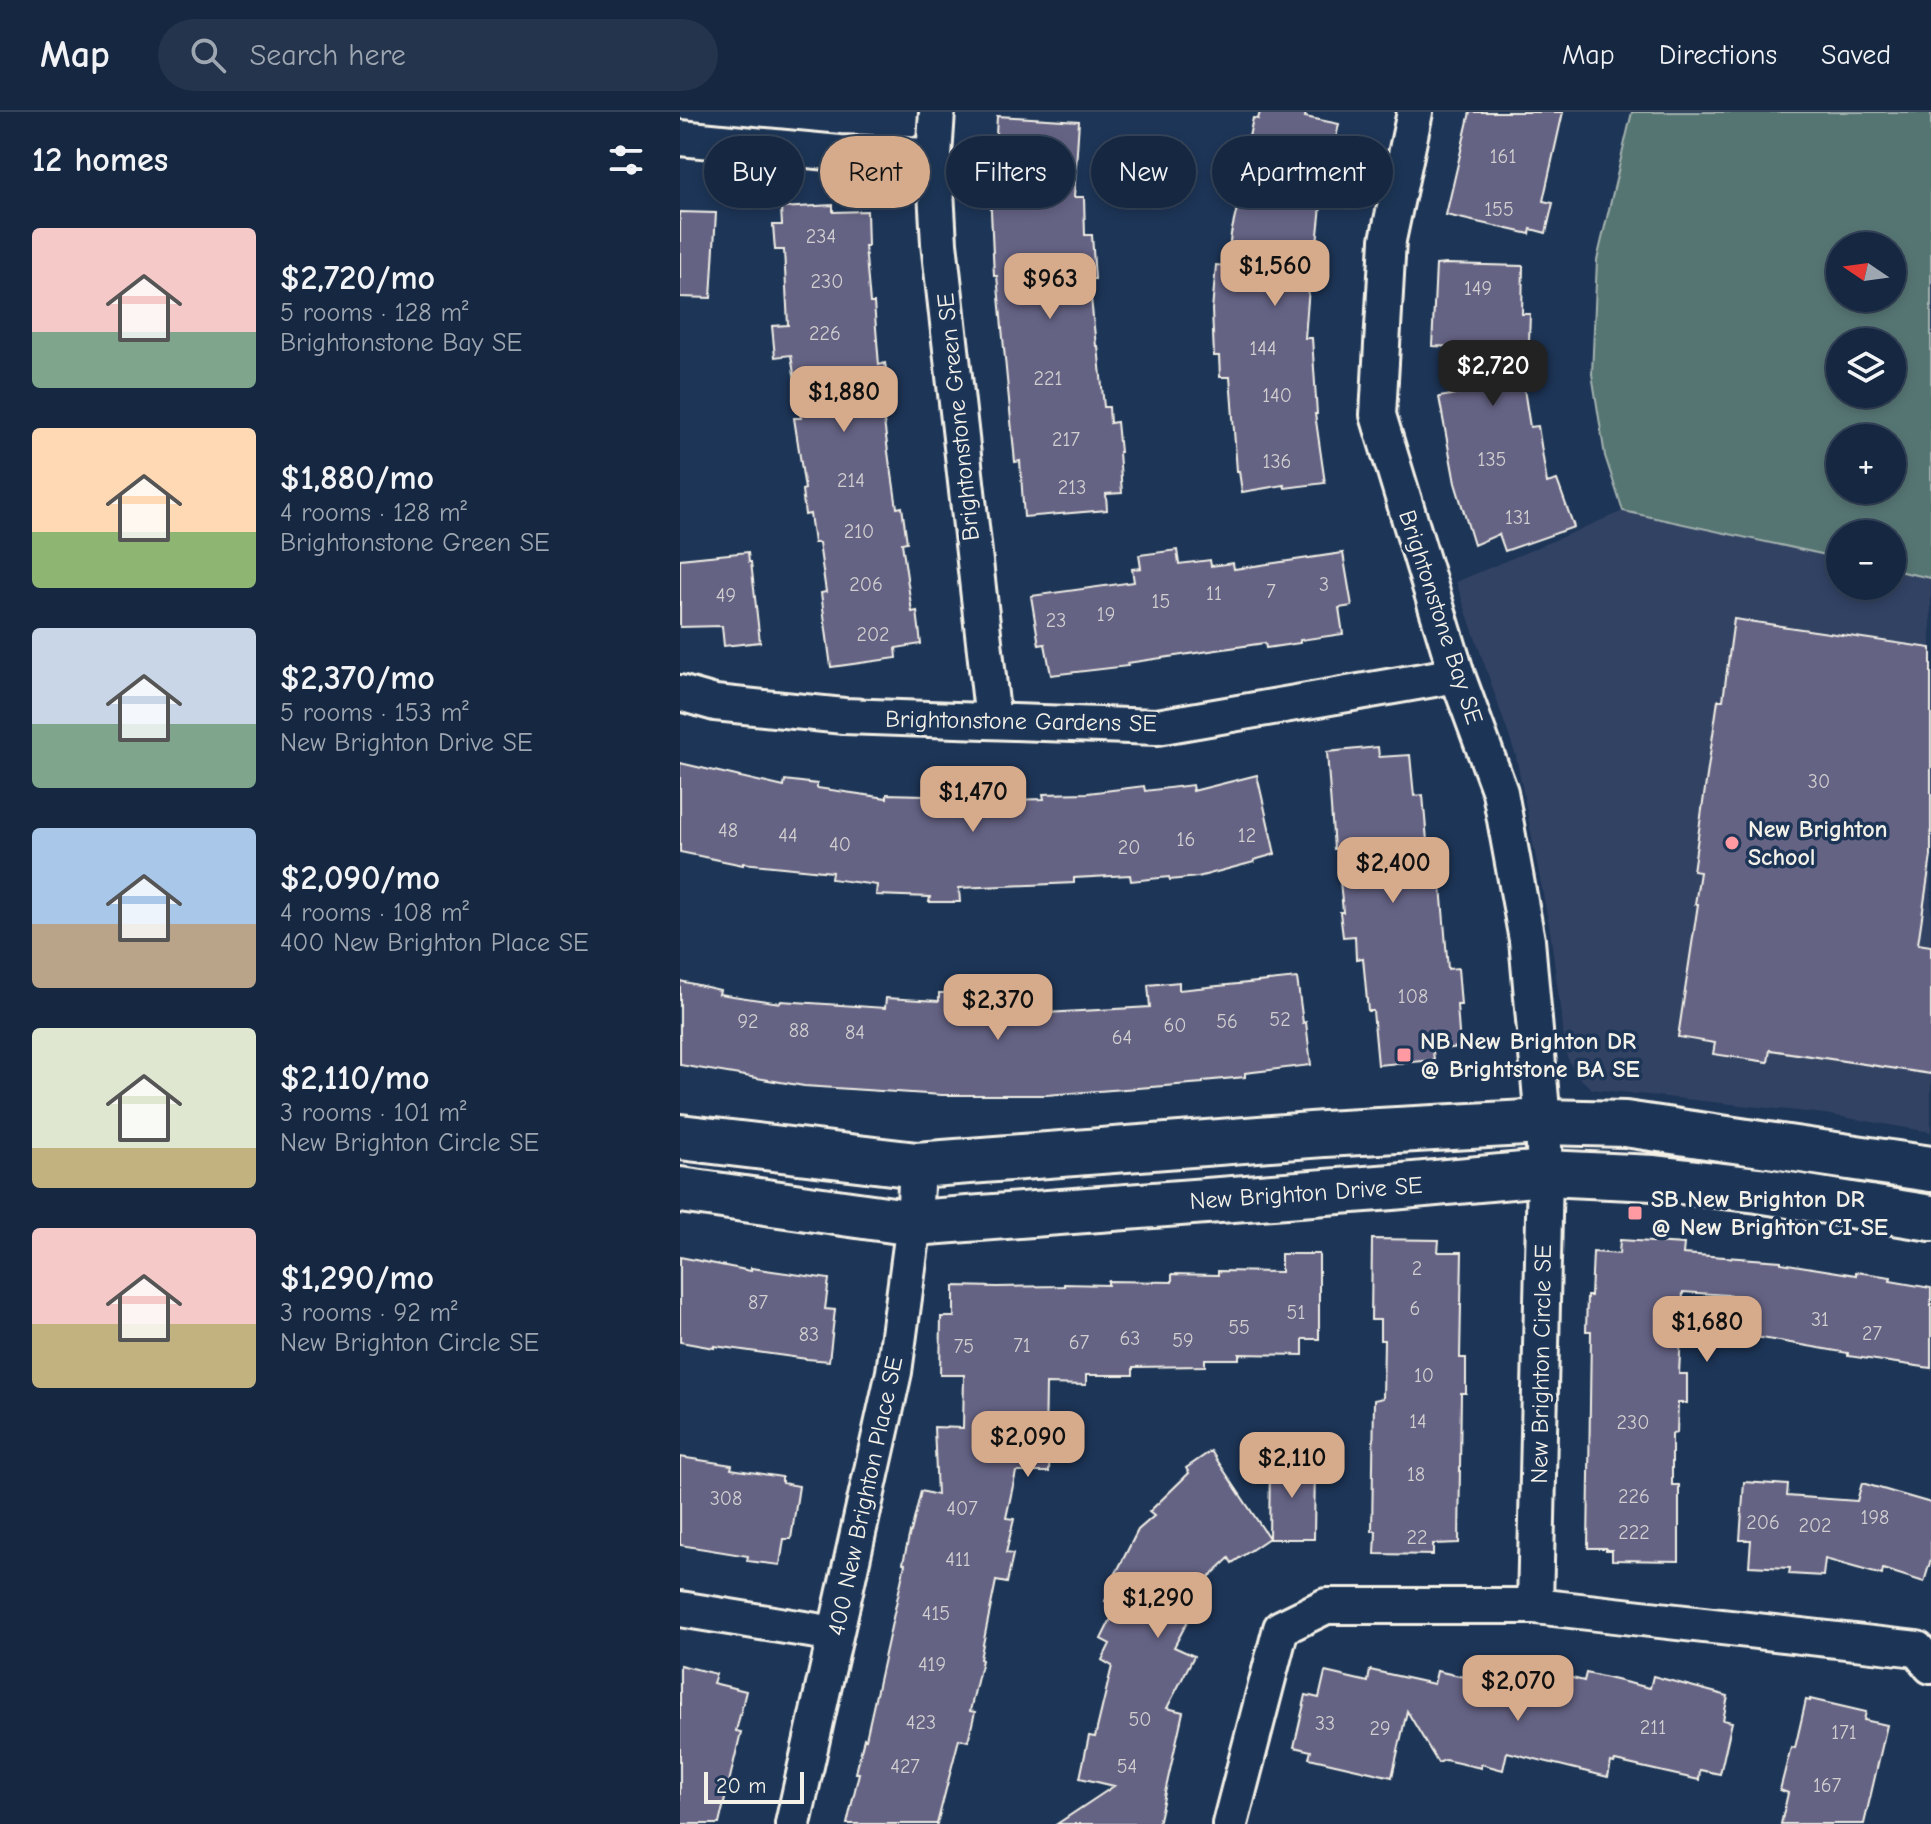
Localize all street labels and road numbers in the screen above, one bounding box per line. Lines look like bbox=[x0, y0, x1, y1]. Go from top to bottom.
street label: Brightonstone Green SE bbox=[931, 292, 985, 542]
street label: Brightonstone Bay SE bbox=[1393, 506, 1489, 728]
street label: Brightonstone Gardens SE bbox=[885, 705, 1157, 737]
street label: New Brighton Drive SE bbox=[1189, 1171, 1423, 1215]
street label: New Brighton Circle SE bbox=[1525, 1244, 1557, 1484]
street label: 400 New Brighton Place SE bbox=[822, 1354, 908, 1638]

